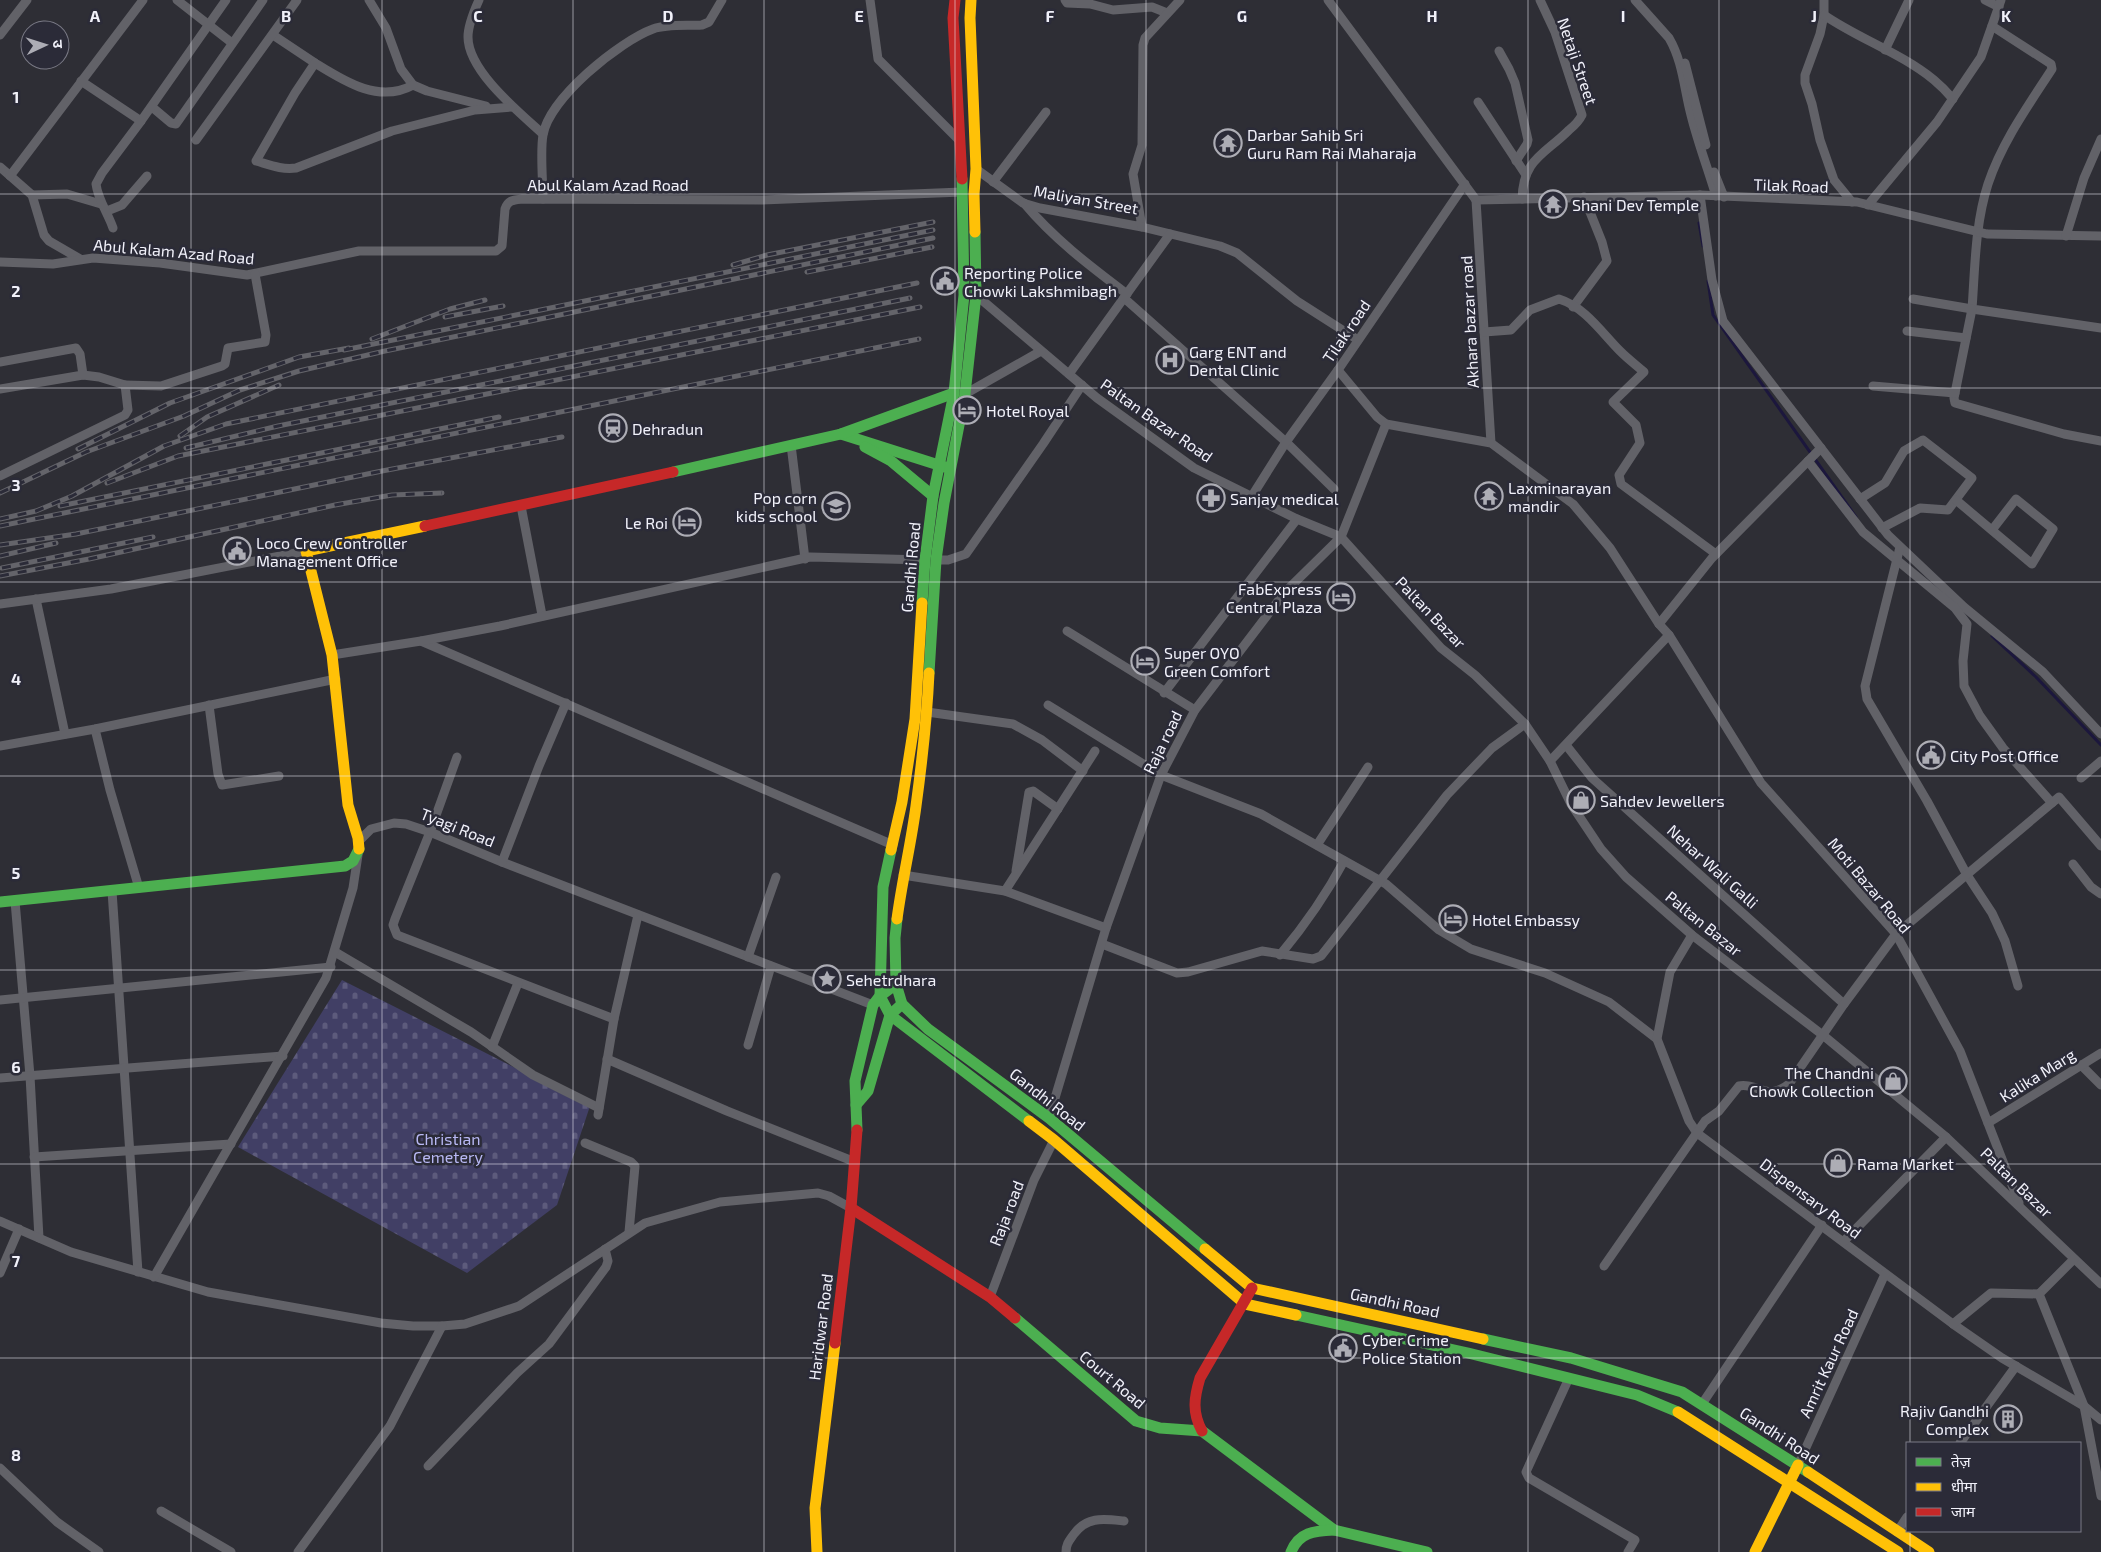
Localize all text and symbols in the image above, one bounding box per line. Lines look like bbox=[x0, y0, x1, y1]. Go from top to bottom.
text: A bbox=[90, 6, 101, 25]
text: B bbox=[281, 6, 291, 25]
text: C bbox=[473, 6, 483, 25]
text: D bbox=[663, 6, 674, 25]
text: E bbox=[854, 6, 864, 25]
text: F bbox=[1046, 6, 1055, 25]
text: G bbox=[1237, 6, 1247, 25]
text: H bbox=[1426, 6, 1438, 25]
text: I bbox=[1621, 6, 1625, 25]
text: J bbox=[1811, 6, 1817, 25]
text: K bbox=[2001, 6, 2012, 25]
street label: Netaji Street bbox=[1553, 15, 1602, 107]
north arrow bbox=[20, 20, 70, 70]
text: उ bbox=[50, 39, 67, 50]
text: 1 bbox=[13, 87, 19, 106]
place label: Darbar Sahib Sri Guru Ram Rai Maharaja bbox=[1247, 125, 1417, 163]
temple icon: Darbar Sahib Sri Guru Ram Rai Maharaja bbox=[1213, 128, 1243, 158]
street label: Tilak Road bbox=[1753, 174, 1829, 196]
street label: Abul Kalam Azad Road bbox=[527, 175, 689, 194]
street label: Maliyan Street bbox=[1032, 180, 1140, 218]
temple icon: Shani Dev Temple bbox=[1538, 189, 1568, 219]
place label: Shani Dev Temple bbox=[1572, 195, 1699, 214]
street label: Abul Kalam Azad Road bbox=[93, 234, 255, 268]
street label: Akhara bazar road bbox=[1456, 255, 1482, 389]
place label: Reporting Police Chowki Lakshmibagh bbox=[964, 263, 1117, 300]
public building icon: Reporting Police Chowki Lakshmibagh bbox=[930, 266, 960, 296]
text: 2 bbox=[11, 281, 21, 300]
street label: Tilak road bbox=[1318, 296, 1374, 366]
place label: Garg ENT and Dental Clinic bbox=[1189, 342, 1287, 379]
hospital icon: Garg ENT and Dental Clinic bbox=[1155, 345, 1185, 375]
street label: Paltan Bazar Road bbox=[1097, 374, 1217, 466]
hotel icon: Hotel Royal bbox=[952, 395, 982, 425]
place label: Hotel Royal bbox=[986, 401, 1069, 420]
station icon: Dehradun bbox=[598, 413, 628, 443]
place label: Dehradun bbox=[632, 419, 703, 438]
text: 3 bbox=[11, 475, 21, 494]
place label: Laxminarayan mandir bbox=[1508, 478, 1611, 515]
temple icon: Laxminarayan mandir bbox=[1474, 481, 1504, 511]
pharmacy icon: Sanjay medical bbox=[1196, 483, 1226, 513]
place label: Pop corn kids school bbox=[736, 488, 817, 525]
place label: Sanjay medical bbox=[1230, 489, 1339, 509]
school or university icon: Pop corn kids school bbox=[821, 491, 851, 521]
hotel icon: Le Roi bbox=[672, 507, 702, 537]
place label: Le Roi bbox=[625, 513, 668, 532]
street label: Gandhi Road bbox=[897, 521, 923, 613]
place label: Loco Crew Controller Management Office bbox=[256, 533, 408, 570]
public building icon: Loco Crew Controller Management Office bbox=[222, 536, 252, 566]
street label: Paltan Bazar bbox=[1392, 572, 1470, 652]
place label: FabExpress Central Plaza bbox=[1226, 579, 1322, 616]
hotel icon: FabExpress Central Plaza bbox=[1326, 582, 1356, 612]
place label: Super OYO Green Comfort bbox=[1164, 643, 1270, 680]
hotel icon: Super OYO Green Comfort bbox=[1130, 646, 1160, 676]
text: 4 bbox=[11, 669, 21, 688]
street label: Raja road bbox=[1138, 707, 1186, 777]
public building icon: City Post Office bbox=[1916, 740, 1946, 770]
place label: City Post Office bbox=[1950, 746, 2059, 765]
shop icon: Sahdev Jewellers bbox=[1566, 785, 1596, 815]
place label: Sahdev Jewellers bbox=[1600, 791, 1725, 810]
street label: Tyagi Road bbox=[418, 803, 498, 851]
street label: Nehar Wali Galli bbox=[1664, 820, 1762, 912]
street label: Moti Bazar Road bbox=[1825, 833, 1915, 937]
text: 5 bbox=[12, 863, 21, 882]
street label: Paltan Bazar bbox=[1662, 886, 1746, 960]
hotel icon: Hotel Embassy bbox=[1438, 904, 1468, 934]
place label: Hotel Embassy bbox=[1472, 910, 1580, 929]
place icon: Sehetrdhara bbox=[812, 964, 842, 994]
place label: Sehetrdhara bbox=[846, 970, 936, 989]
street label: Kalika Marg bbox=[1996, 1044, 2078, 1106]
text: 6 bbox=[11, 1057, 21, 1076]
place label: The Chandni Chowk Collection bbox=[1749, 1063, 1874, 1100]
street label: Gandhi Road bbox=[1006, 1064, 1090, 1134]
shop icon: The Chandni Chowk Collection bbox=[1878, 1066, 1908, 1096]
park label: Christian Cemetery bbox=[413, 1129, 483, 1166]
street label: Paltan Bazar bbox=[1977, 1143, 2057, 1221]
shop icon: Rama Market bbox=[1823, 1148, 1853, 1178]
street label: Dispensary Road bbox=[1757, 1154, 1865, 1242]
place label: Rama Market bbox=[1857, 1154, 1954, 1173]
street label: Raja road bbox=[985, 1178, 1028, 1249]
text: 7 bbox=[12, 1251, 21, 1270]
street label: Haridwar Road bbox=[804, 1273, 836, 1381]
street label: Gandhi Road bbox=[1349, 1283, 1441, 1321]
street label: Amrit Kaur Road bbox=[1794, 1306, 1862, 1420]
place label: Cyber Crime Police Station bbox=[1362, 1330, 1461, 1367]
public building icon: Cyber Crime Police Station bbox=[1328, 1333, 1358, 1363]
street label: Court Road bbox=[1076, 1346, 1150, 1412]
place label: Rajiv Gandhi Complex bbox=[1900, 1401, 1990, 1438]
street label: Gandhi Road bbox=[1737, 1402, 1823, 1468]
building icon: Rajiv Gandhi Complex bbox=[1993, 1404, 2023, 1434]
legend bbox=[1906, 1442, 2081, 1532]
text: 8 bbox=[11, 1445, 21, 1464]
text: तेज़ bbox=[1951, 1452, 1972, 1470]
text: धीमा bbox=[1951, 1477, 1978, 1495]
text: जाम bbox=[1951, 1502, 1976, 1520]

